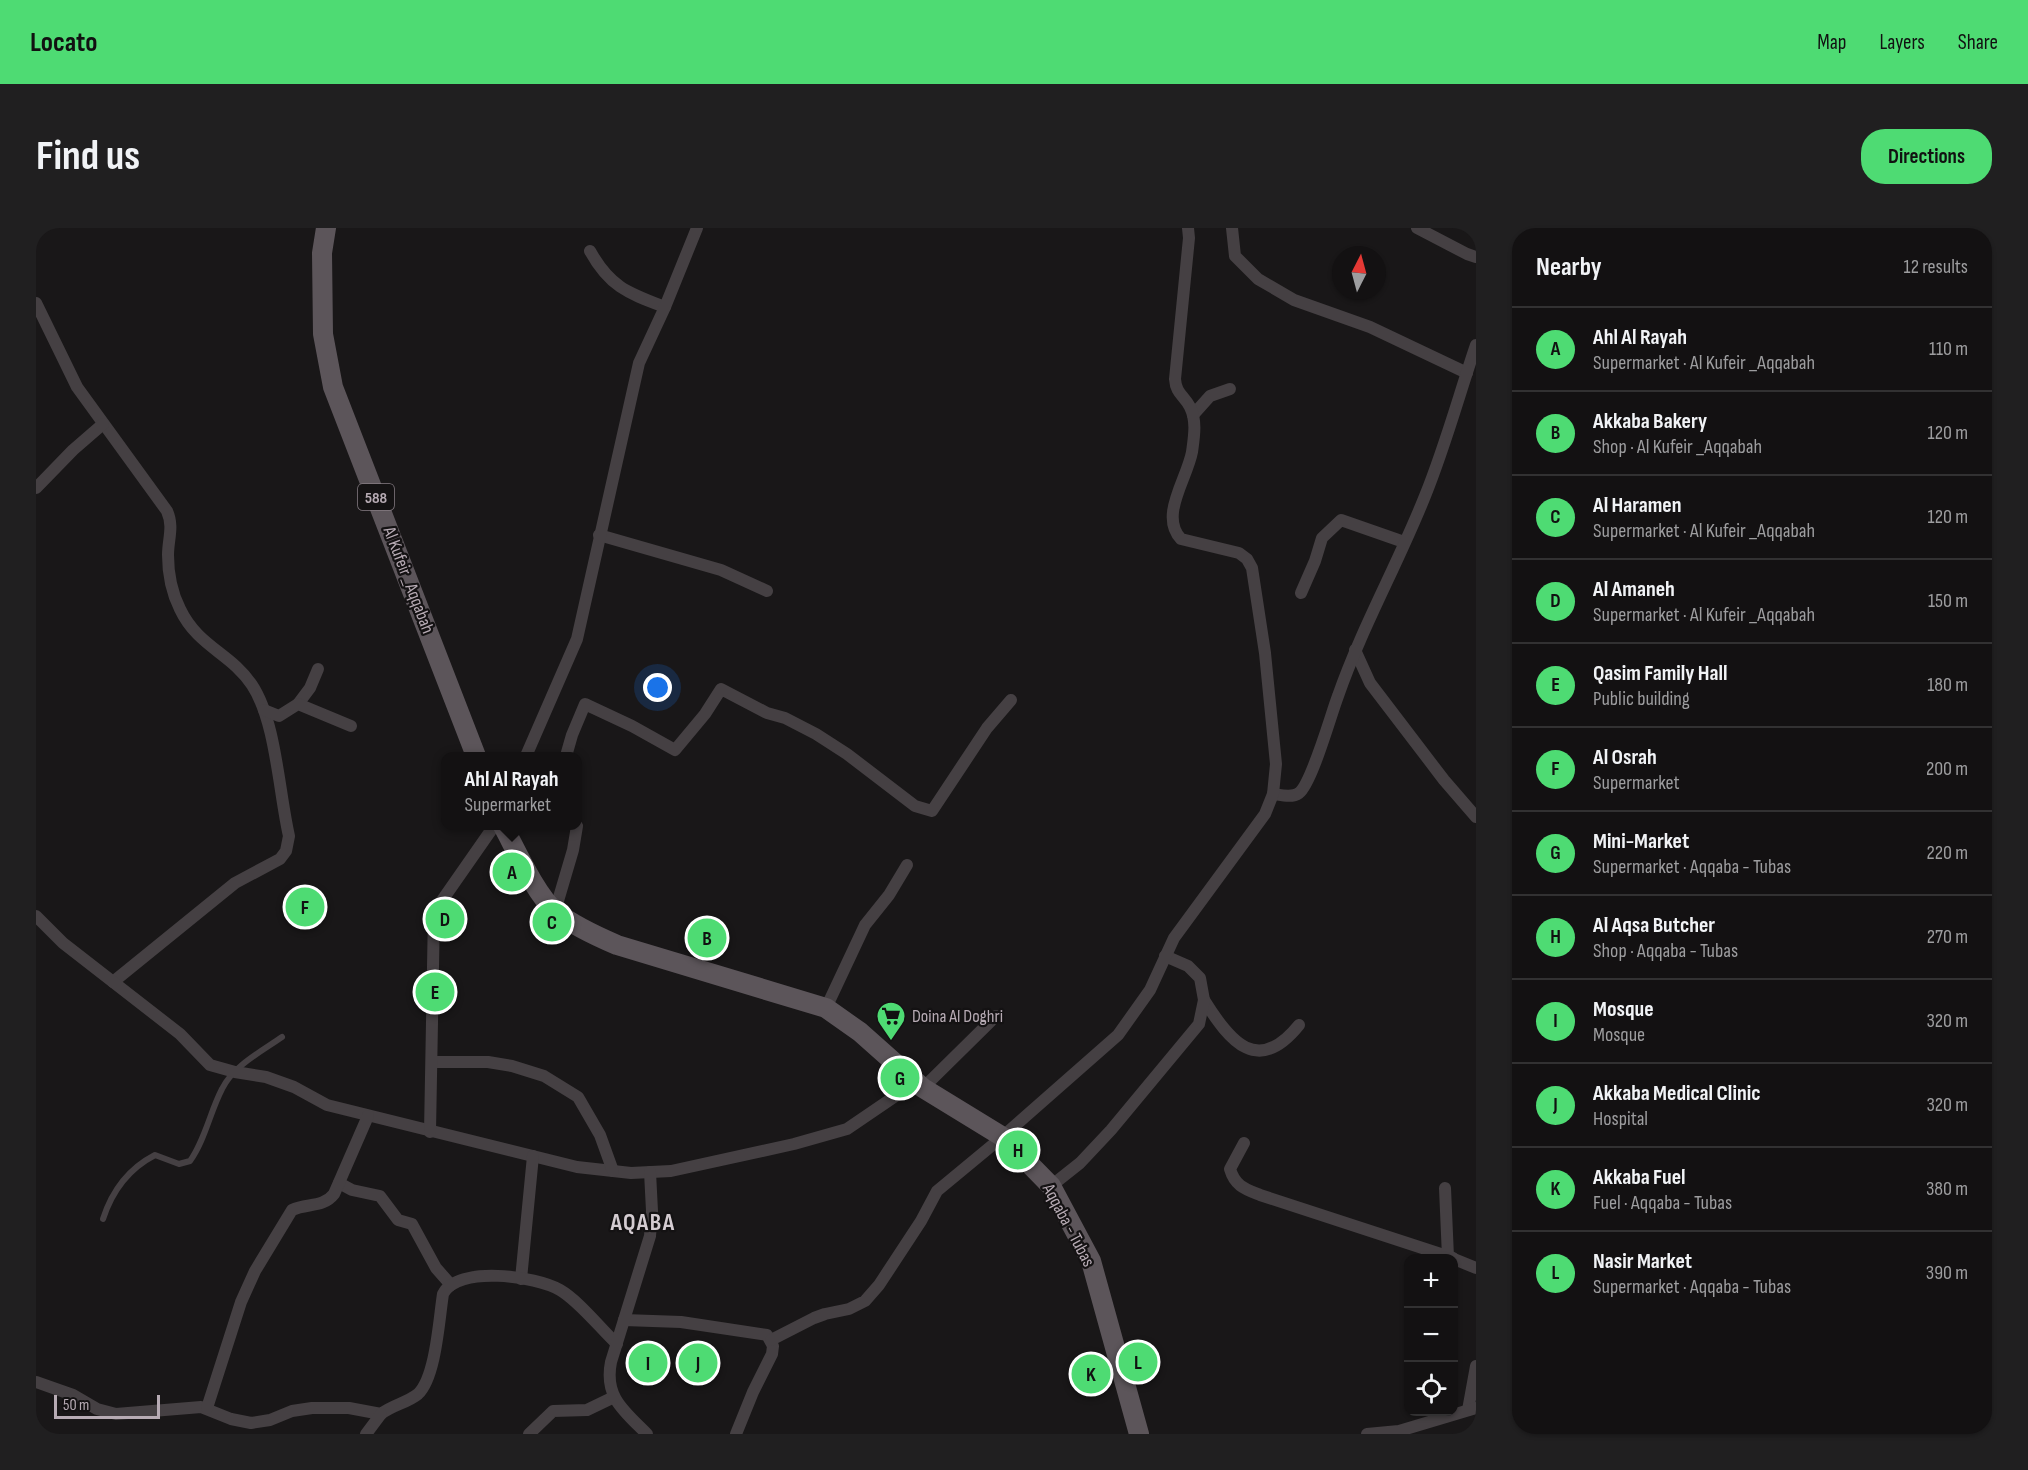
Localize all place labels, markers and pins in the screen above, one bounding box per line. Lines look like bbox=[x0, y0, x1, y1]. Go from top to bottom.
pin: A bbox=[492, 850, 532, 894]
pin: F bbox=[286, 884, 324, 930]
pin: D bbox=[426, 896, 464, 942]
pin: C bbox=[532, 900, 572, 944]
pin: B bbox=[688, 916, 726, 960]
pin: E bbox=[416, 970, 454, 1014]
supermarket icon: Doina Al Doghri bbox=[875, 1000, 907, 1042]
place label: Doina Al Doghri bbox=[912, 1006, 1003, 1027]
pin: G bbox=[880, 1056, 920, 1100]
pin: H bbox=[998, 1128, 1038, 1172]
pin: I bbox=[628, 1340, 668, 1386]
pin: J bbox=[678, 1340, 718, 1386]
pin: L bbox=[1118, 1340, 1158, 1384]
pin: K bbox=[1072, 1352, 1110, 1396]

